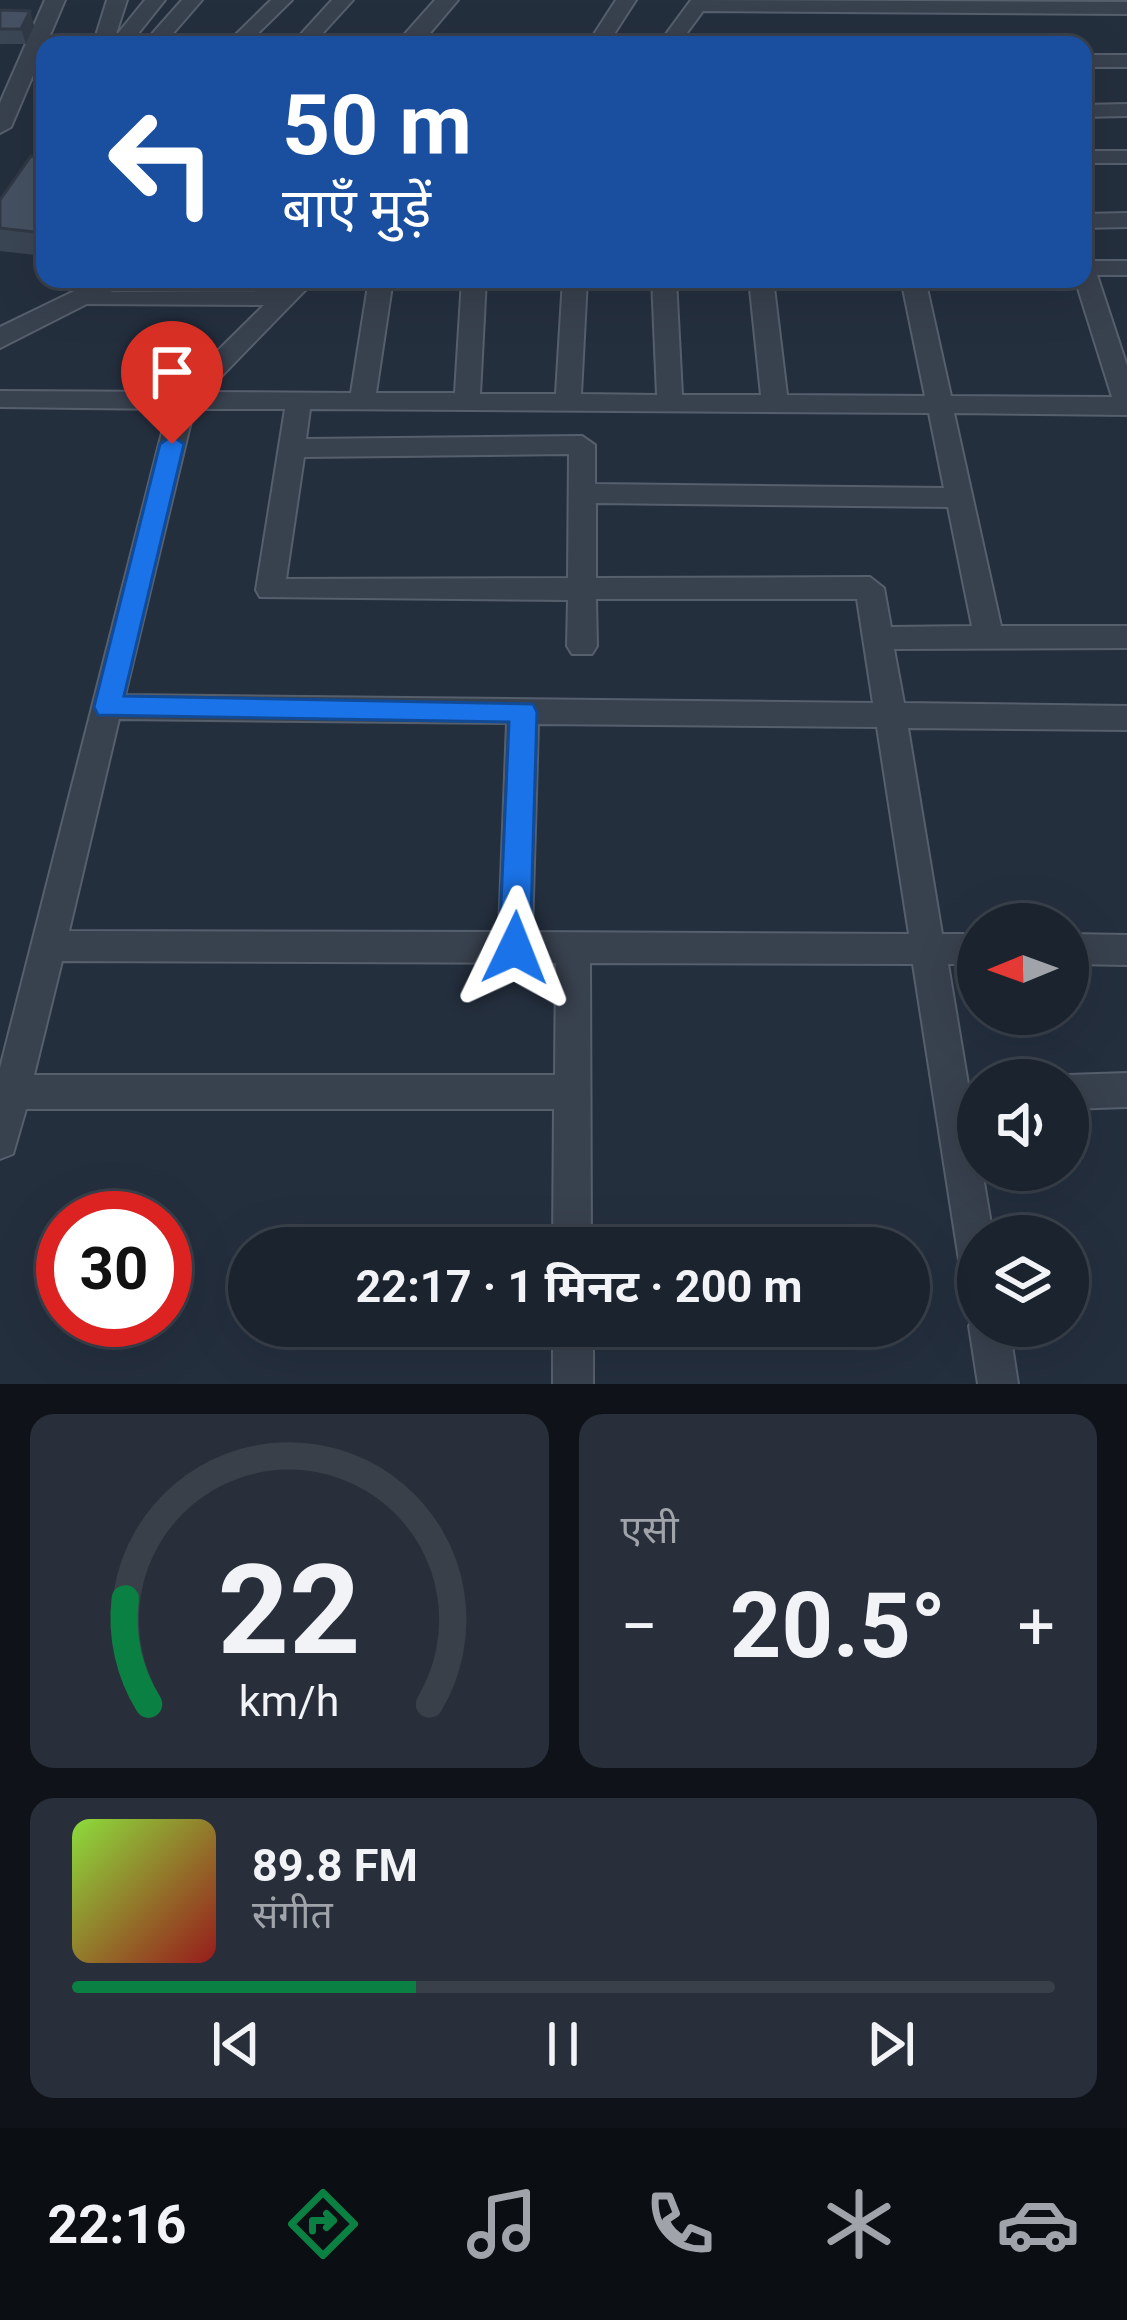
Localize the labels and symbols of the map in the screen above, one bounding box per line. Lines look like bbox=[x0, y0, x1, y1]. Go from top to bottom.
pin bbox=[121, 321, 223, 444]
position arrow bbox=[452, 885, 578, 1011]
north arrow bbox=[957, 903, 1089, 1035]
speed limit sign: 30 bbox=[36, 1191, 192, 1347]

